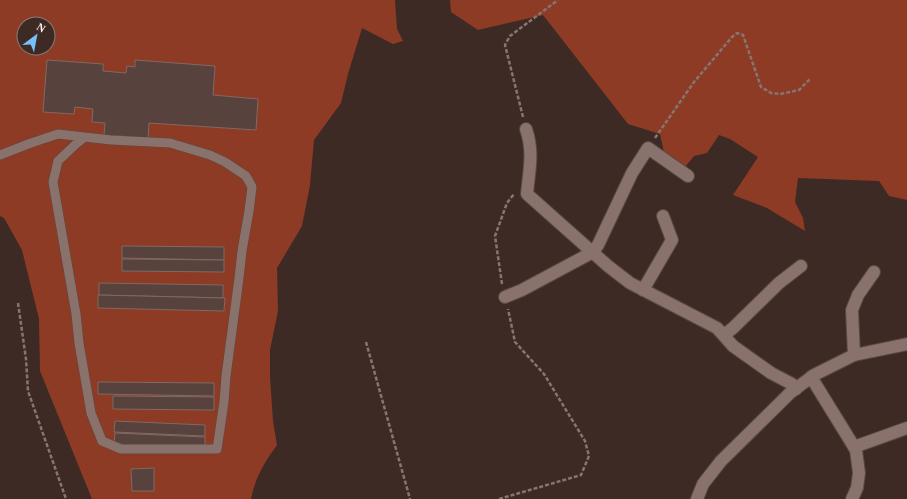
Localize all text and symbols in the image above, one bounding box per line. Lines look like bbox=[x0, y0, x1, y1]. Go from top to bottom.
north arrow bbox=[16, 16, 56, 56]
text: N bbox=[35, 20, 48, 35]

